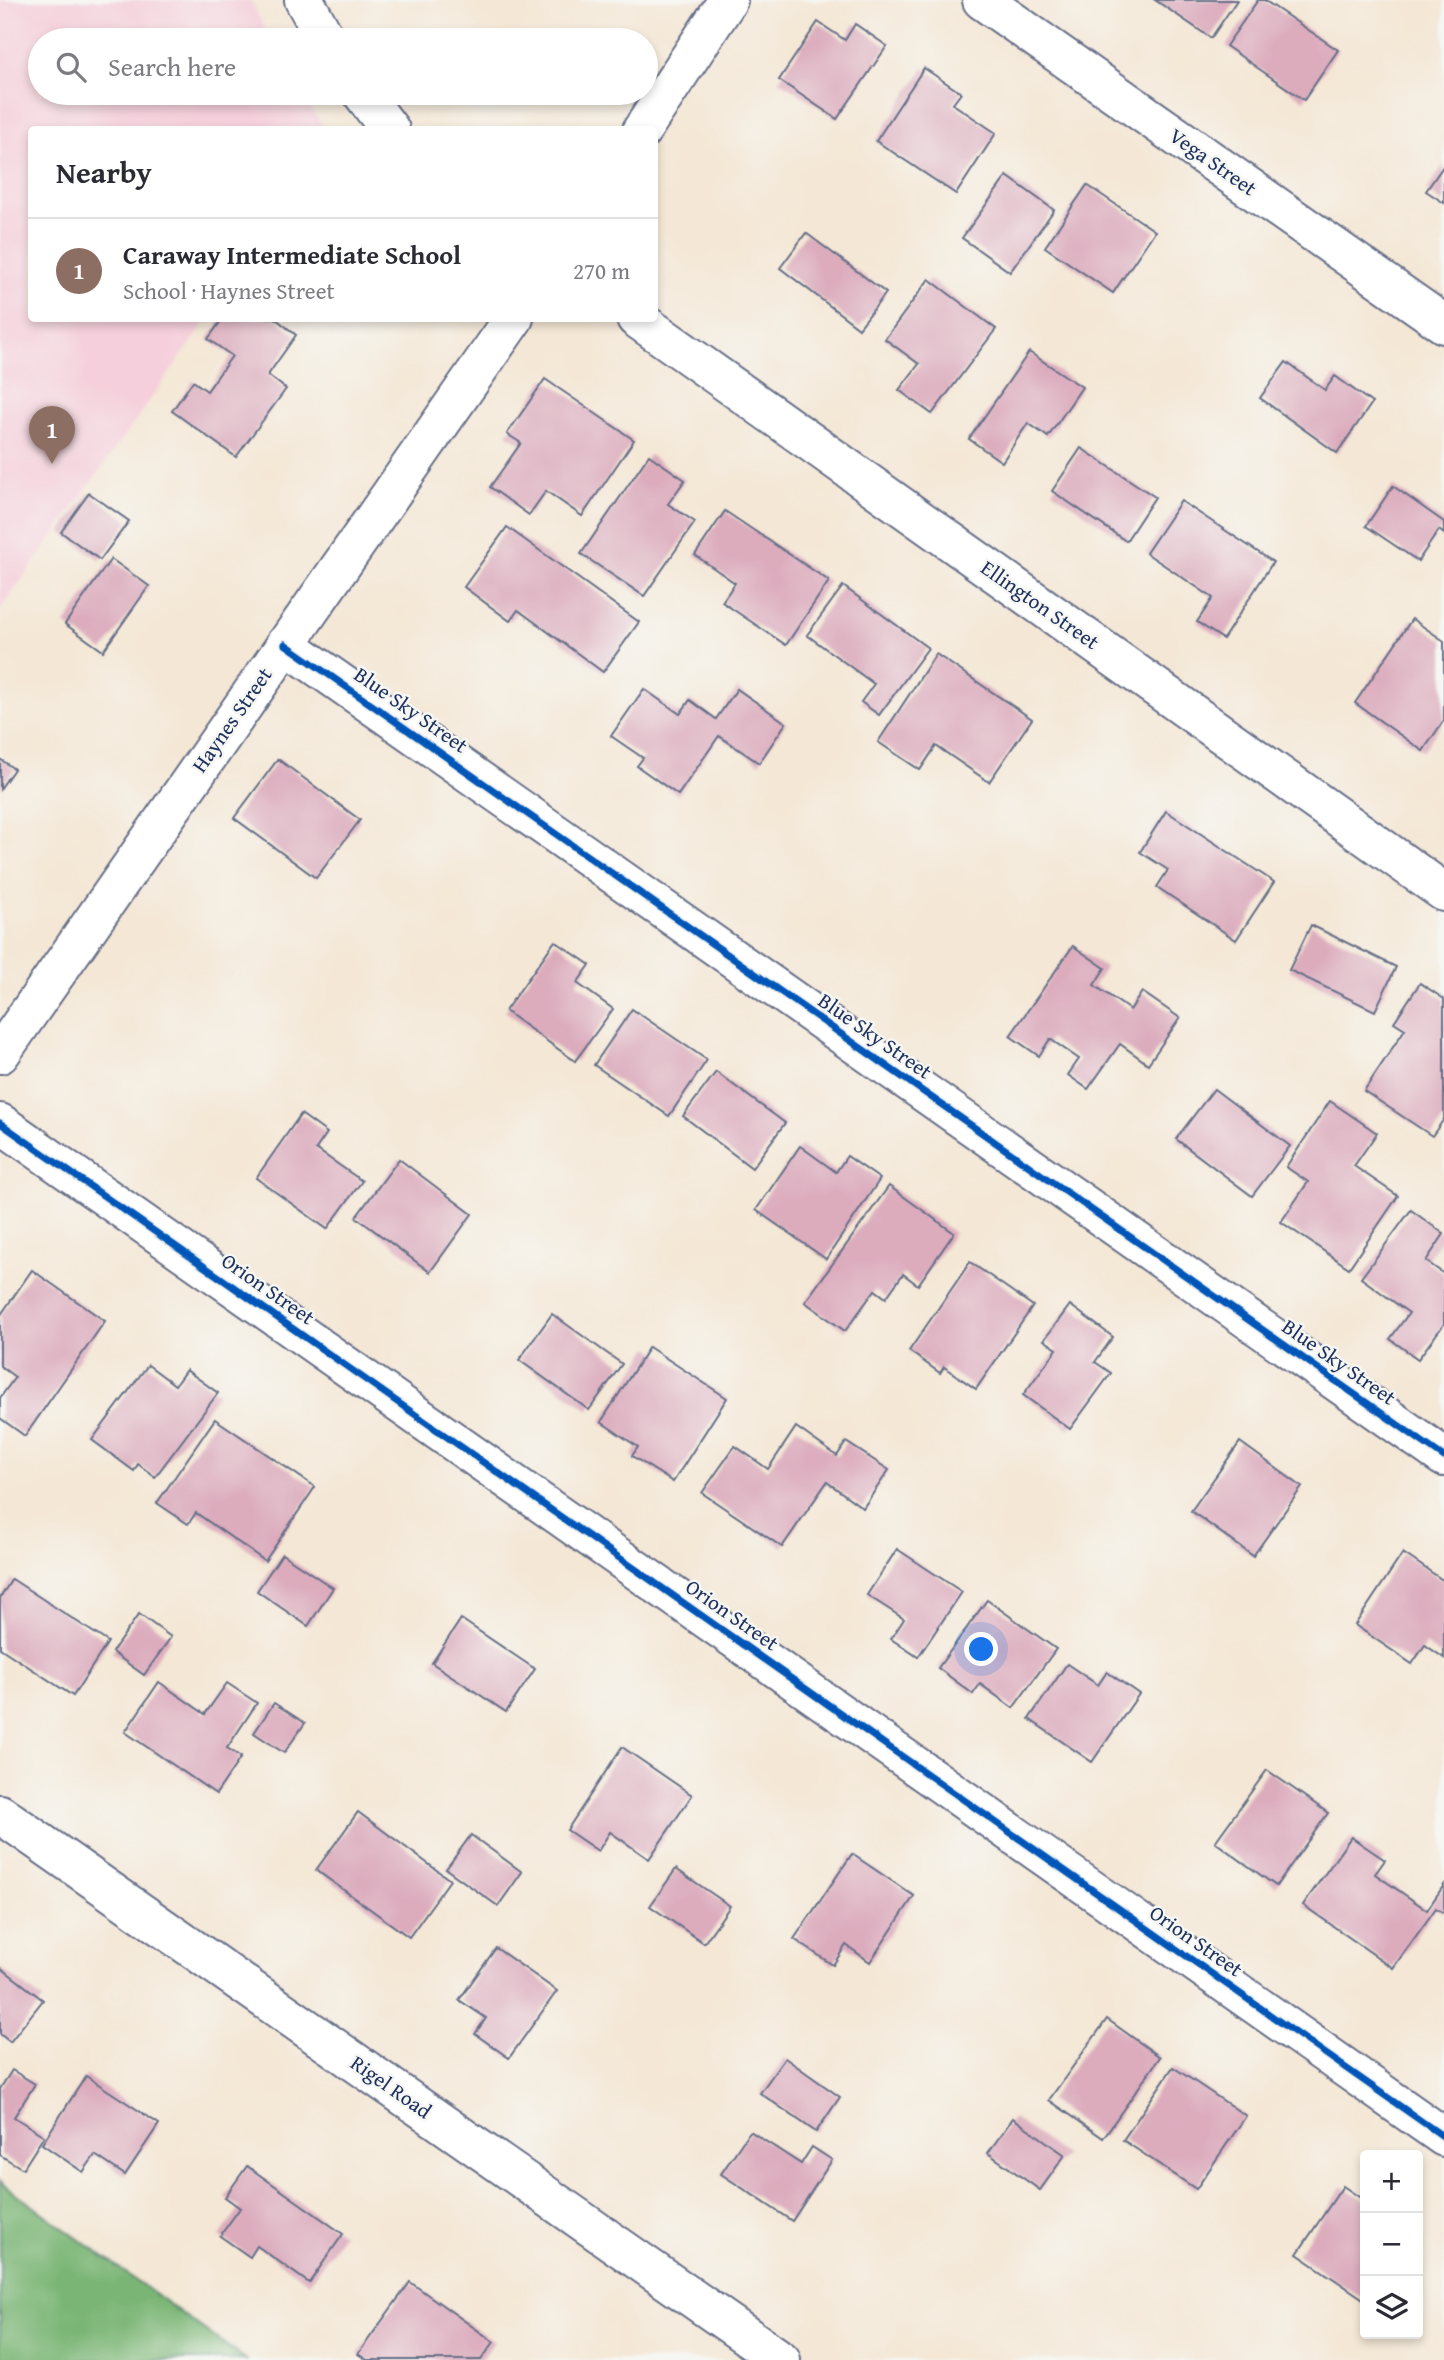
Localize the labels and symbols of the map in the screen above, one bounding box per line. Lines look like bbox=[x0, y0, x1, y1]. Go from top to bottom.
street label: Vega Street bbox=[1163, 120, 1264, 203]
pin: 1 bbox=[29, 406, 75, 464]
street label: Ellington Street bbox=[975, 552, 1106, 657]
street label: Blue Sky Street bbox=[348, 659, 475, 761]
street label: Haynes Street bbox=[184, 660, 280, 779]
street label: Blue Sky Street bbox=[812, 985, 939, 1087]
street label: Orion Street bbox=[215, 1245, 322, 1332]
street label: Blue Sky Street bbox=[1276, 1311, 1403, 1413]
street label: Orion Street bbox=[679, 1571, 786, 1658]
your location bbox=[964, 1632, 998, 1666]
street label: Orion Street bbox=[1143, 1897, 1250, 1984]
street label: Rigel Road bbox=[344, 2047, 439, 2126]

